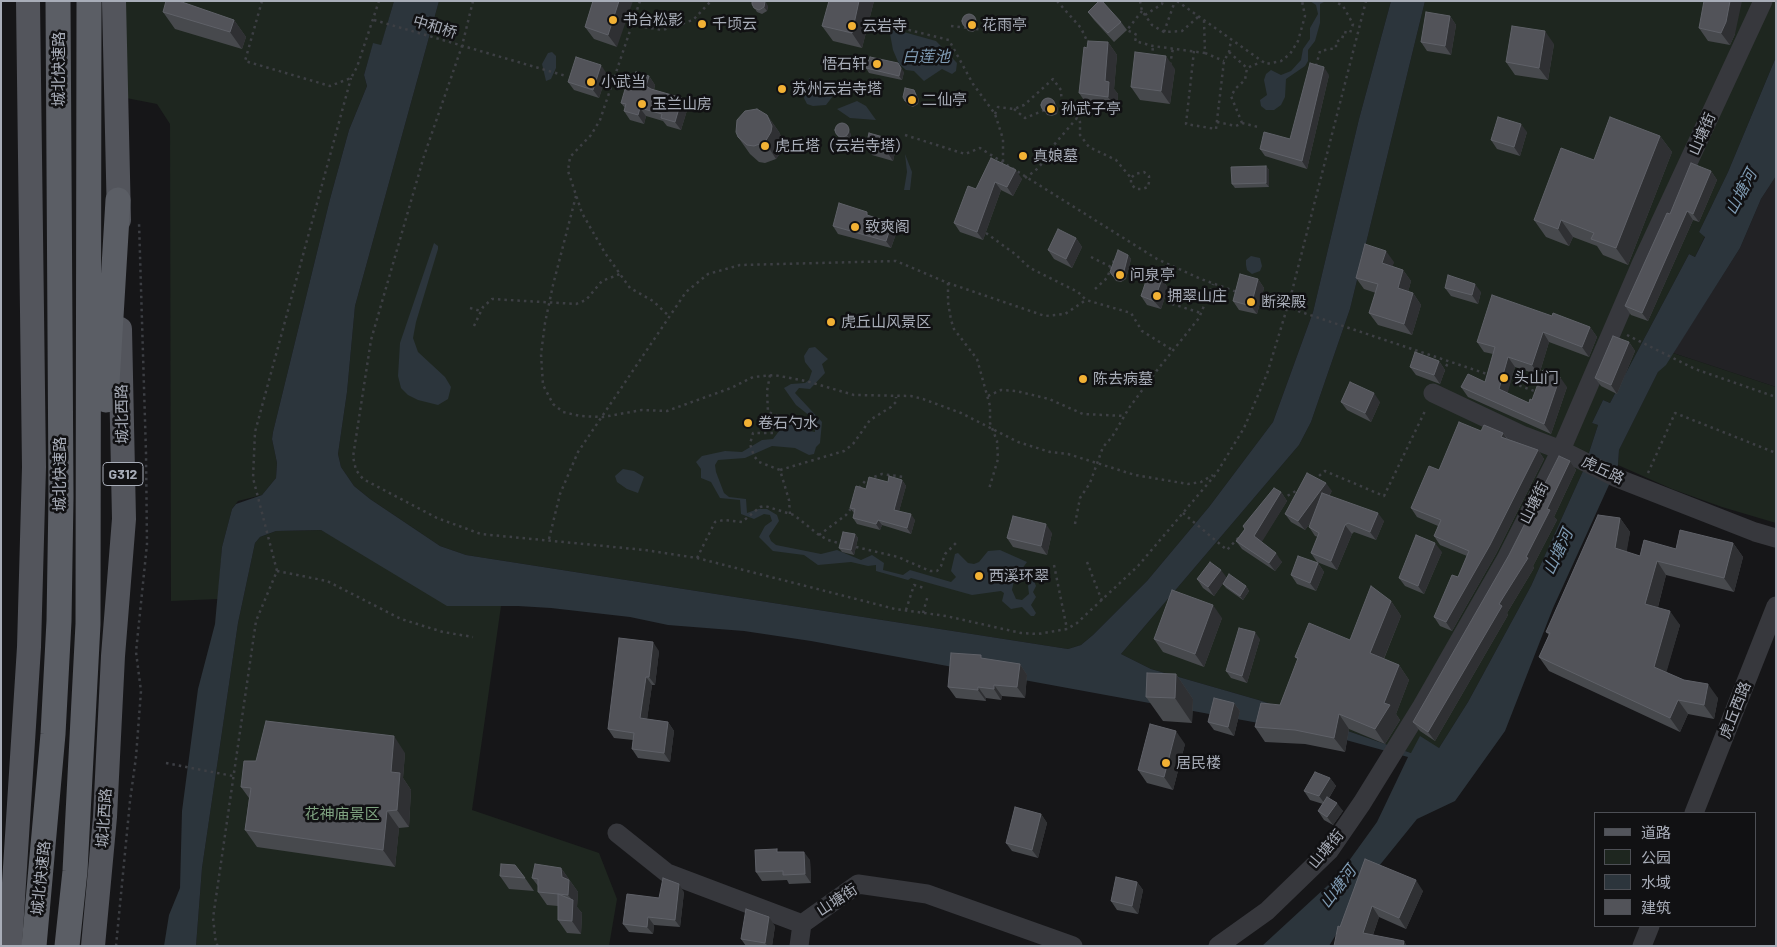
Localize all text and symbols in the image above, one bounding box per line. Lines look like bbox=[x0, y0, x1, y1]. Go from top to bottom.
place label: 书台松影 bbox=[623, 11, 683, 29]
street label: 中和桥 bbox=[411, 12, 459, 42]
marker: 书台松影 bbox=[607, 14, 619, 26]
place label: 千顷云 bbox=[712, 15, 757, 33]
place label: 花雨亭 bbox=[982, 16, 1027, 34]
place label: 云岩寺 bbox=[862, 17, 907, 35]
marker: 千顷云 bbox=[696, 18, 708, 30]
marker: 花雨亭 bbox=[966, 19, 978, 31]
marker: 云岩寺 bbox=[846, 20, 858, 32]
street label: 城北快速路 bbox=[50, 32, 68, 106]
water label: 白莲池 bbox=[902, 47, 950, 67]
place label: 悟石轩 bbox=[822, 55, 867, 73]
marker: 悟石轩 bbox=[871, 58, 883, 70]
place label: 小武当 bbox=[601, 73, 646, 91]
marker: 小武当 bbox=[585, 76, 597, 88]
place label: 苏州云岩寺塔 bbox=[792, 80, 882, 98]
marker: 苏州云岩寺塔 bbox=[776, 83, 788, 95]
place label: 二仙亭 bbox=[922, 91, 967, 109]
marker: 二仙亭 bbox=[906, 94, 918, 106]
place label: 玉兰山房 bbox=[652, 95, 712, 113]
marker: 玉兰山房 bbox=[636, 98, 648, 110]
place label: 孙武子亭 bbox=[1061, 100, 1121, 118]
marker: 孙武子亭 bbox=[1045, 103, 1057, 115]
street label: 山塘街 bbox=[1685, 110, 1719, 158]
place label: 虎丘塔（云岩寺塔） bbox=[775, 137, 910, 155]
marker: 虎丘塔（云岩寺塔） bbox=[759, 140, 771, 152]
place label: 真娘墓 bbox=[1033, 147, 1078, 165]
marker: 真娘墓 bbox=[1017, 150, 1029, 162]
water label: 山塘河 bbox=[1721, 166, 1761, 218]
place label: 致爽阁 bbox=[865, 218, 910, 236]
marker: 致爽阁 bbox=[849, 221, 861, 233]
place label: 问泉亭 bbox=[1130, 266, 1175, 284]
marker: 问泉亭 bbox=[1114, 269, 1126, 281]
place label: 拥翠山庄 bbox=[1167, 287, 1227, 305]
marker: 拥翠山庄 bbox=[1151, 290, 1163, 302]
place label: 断梁殿 bbox=[1261, 293, 1306, 311]
marker: 断梁殿 bbox=[1245, 296, 1257, 308]
place label: 虎丘山风景区 bbox=[841, 313, 931, 331]
marker: 虎丘山风景区 bbox=[825, 316, 837, 328]
place label: 头山门 bbox=[1514, 369, 1559, 387]
place label: 陈去病墓 bbox=[1093, 370, 1153, 388]
marker: 头山门 bbox=[1498, 372, 1510, 384]
marker: 陈去病墓 bbox=[1077, 373, 1089, 385]
street label: 城北西路 bbox=[112, 384, 132, 444]
place label: 卷石勺水 bbox=[758, 414, 818, 432]
marker: 卷石勺水 bbox=[742, 417, 754, 429]
street label: 城北快速路 bbox=[51, 437, 69, 511]
street label: 虎丘路 bbox=[1579, 452, 1627, 488]
road number: G312 bbox=[103, 462, 143, 486]
street label: 山塘街 bbox=[1516, 479, 1552, 527]
water label: 山塘河 bbox=[1539, 526, 1577, 578]
place label: 西溪环翠 bbox=[989, 567, 1049, 585]
marker: 西溪环翠 bbox=[973, 570, 985, 582]
street label: 虎丘西路 bbox=[1715, 679, 1755, 741]
place label: 居民楼 bbox=[1176, 754, 1221, 772]
marker: 居民楼 bbox=[1160, 757, 1172, 769]
street label: 城北西路 bbox=[93, 787, 115, 849]
park label: 花神庙景区 bbox=[305, 805, 379, 823]
legend bbox=[1594, 812, 1757, 927]
text: 道路 bbox=[1641, 823, 1671, 841]
street label: 山塘街 bbox=[1305, 826, 1347, 872]
street label: 城北快速路 bbox=[28, 840, 54, 916]
text: 公园 bbox=[1641, 848, 1671, 866]
water label: 山塘河 bbox=[1316, 862, 1360, 912]
text: 水域 bbox=[1641, 873, 1671, 891]
street label: 山塘街 bbox=[813, 880, 861, 920]
text: 建筑 bbox=[1641, 898, 1671, 916]

